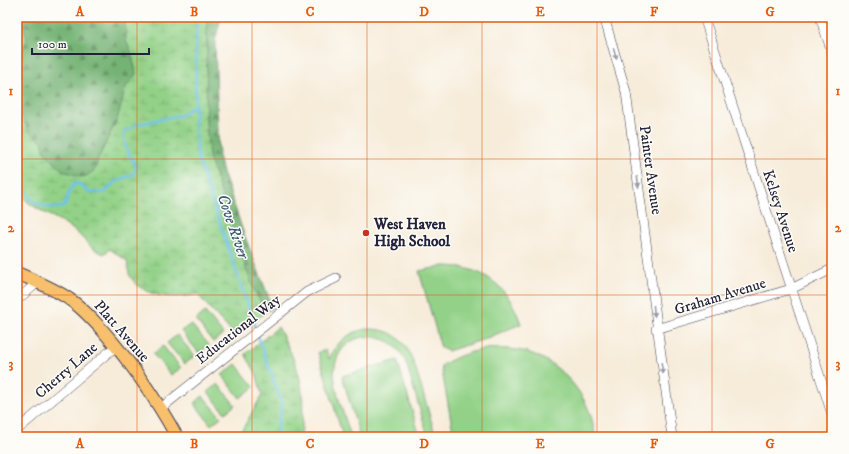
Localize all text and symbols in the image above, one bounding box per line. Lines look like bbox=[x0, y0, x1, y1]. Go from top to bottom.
text: A bbox=[75, 4, 85, 20]
text: B bbox=[190, 4, 198, 20]
text: C bbox=[306, 4, 315, 20]
text: D bbox=[419, 4, 429, 20]
text: E bbox=[535, 4, 545, 20]
text: F bbox=[650, 4, 659, 20]
text: G bbox=[765, 4, 775, 20]
scale bar bbox=[32, 30, 149, 56]
text: 100 m bbox=[38, 37, 67, 52]
one-way arrow bbox=[612, 49, 618, 61]
text: 1 bbox=[9, 83, 14, 99]
text: 1 bbox=[836, 83, 841, 99]
street label: Painter Avenue bbox=[635, 124, 666, 216]
street label: Kelsey Avenue bbox=[758, 167, 803, 255]
one-way arrow bbox=[635, 176, 641, 188]
water label: Cove River bbox=[213, 191, 254, 263]
place label: West Haven High School bbox=[373, 215, 451, 251]
text: 2 bbox=[8, 220, 15, 236]
text: 2 bbox=[835, 220, 842, 236]
marker: West Haven High School bbox=[361, 228, 371, 238]
street label: Graham Avenue bbox=[672, 274, 768, 319]
street label: Educational Way bbox=[192, 290, 285, 368]
street label: Platt Avenue bbox=[90, 297, 154, 366]
one-way arrow bbox=[651, 305, 658, 317]
street label: Cherry Lane bbox=[31, 338, 101, 403]
text: 3 bbox=[9, 356, 14, 372]
text: 3 bbox=[836, 356, 841, 372]
one-way arrow bbox=[659, 362, 665, 374]
text: A bbox=[75, 436, 85, 452]
text: B bbox=[190, 436, 198, 452]
text: C bbox=[306, 436, 315, 452]
text: D bbox=[419, 436, 429, 452]
text: E bbox=[535, 436, 545, 452]
text: F bbox=[650, 436, 659, 452]
text: G bbox=[765, 436, 775, 452]

